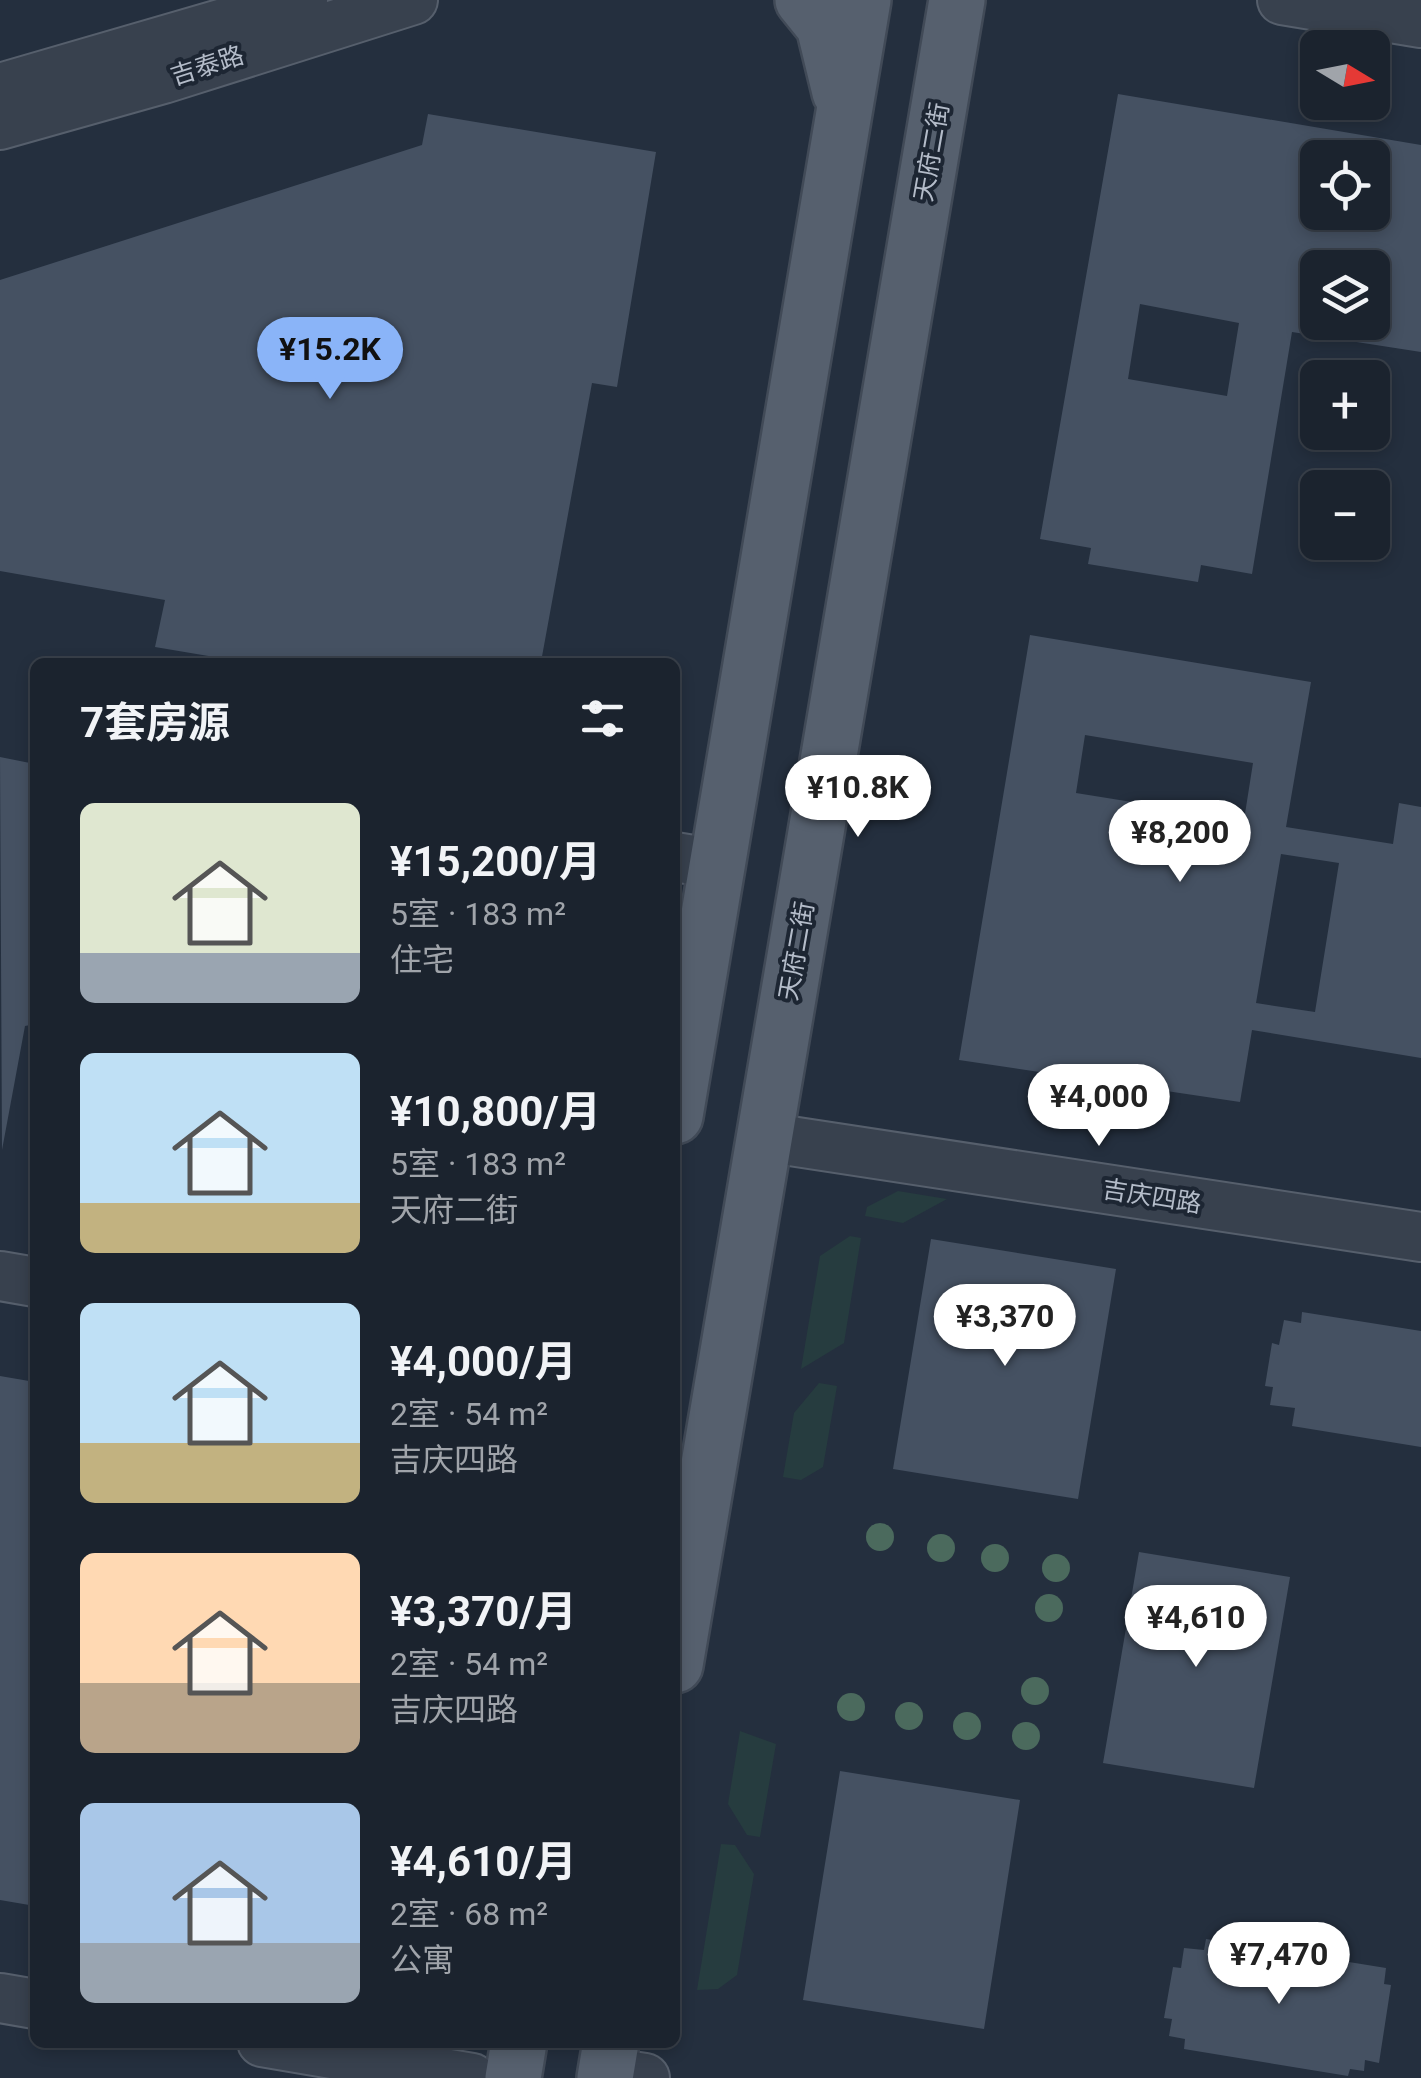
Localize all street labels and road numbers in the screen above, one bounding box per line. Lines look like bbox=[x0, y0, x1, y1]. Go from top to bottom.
street label: 吉泰路 bbox=[167, 40, 247, 91]
street label: 天府二街 bbox=[909, 100, 954, 204]
street label: 天府二街 bbox=[774, 899, 819, 1003]
street label: 吉庆四路 bbox=[1100, 1174, 1204, 1219]

